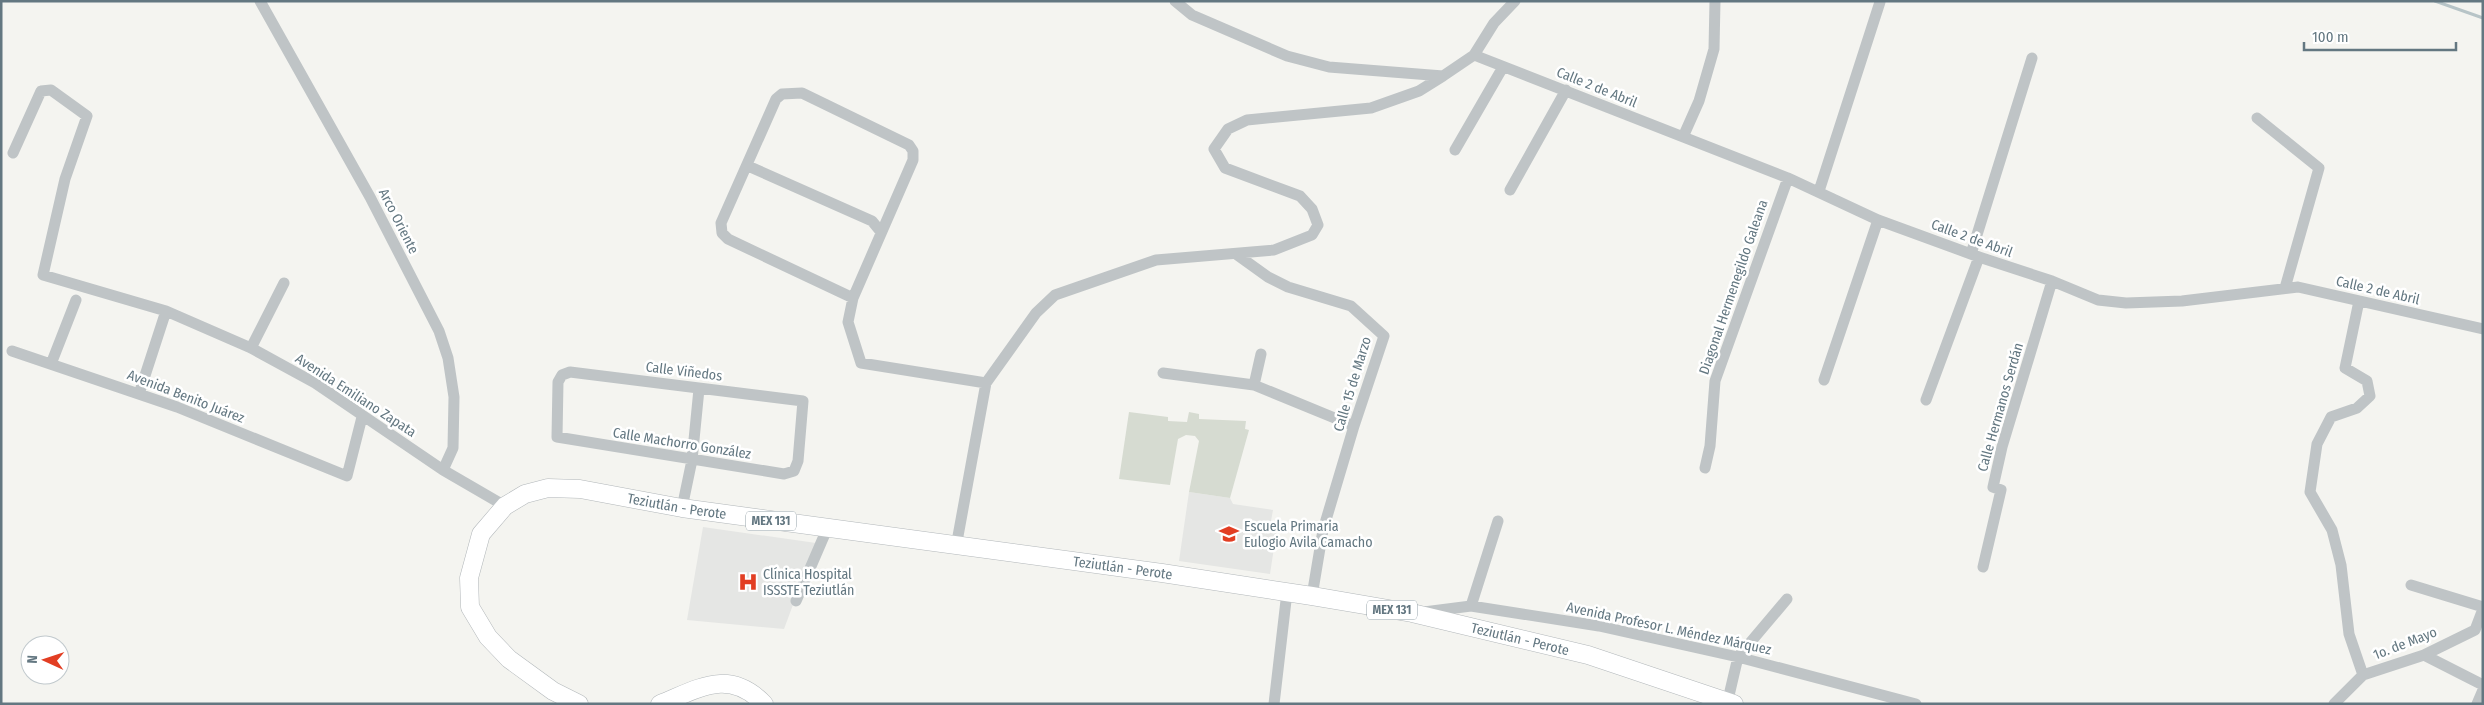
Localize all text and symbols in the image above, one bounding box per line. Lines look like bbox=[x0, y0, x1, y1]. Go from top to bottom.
scale bar bbox=[2304, 20, 2456, 52]
text: 100 m bbox=[2312, 28, 2349, 46]
street label: Calle 2 de Abril bbox=[1554, 64, 1640, 111]
street label: Arco Oriente bbox=[375, 186, 422, 257]
street label: Diagonal Hermenegildo Galeana bbox=[1696, 197, 1771, 377]
street label: Calle 2 de Abril bbox=[1929, 216, 2015, 261]
street label: Calle 2 de Abril bbox=[2334, 273, 2422, 308]
street label: Calle 15 de Marzo bbox=[1330, 335, 1375, 434]
street label: Calle Hermanos Serdán bbox=[1974, 341, 2027, 474]
street label: Avenida Emiliano Zapata bbox=[292, 350, 419, 441]
street label: Calle Viñedos bbox=[645, 358, 723, 385]
street label: Avenida Benito Juárez bbox=[125, 366, 247, 427]
street label: Calle Machorro González bbox=[612, 424, 753, 463]
street label: Teziutlán - Perote bbox=[626, 490, 728, 523]
road number: MEX 131 bbox=[746, 512, 796, 530]
place label: Escuela Primaria Eulogio Avila Camacho bbox=[1244, 518, 1373, 551]
school or university icon: Escuela Primaria Eulogio Avila Camacho bbox=[1218, 523, 1240, 545]
street label: Teziutlán - Perote bbox=[1072, 553, 1174, 583]
place label: Clínica Hospital ISSSTE Teziutlán bbox=[763, 566, 854, 599]
hospital icon: Clínica Hospital ISSSTE Teziutlán bbox=[737, 571, 759, 593]
street label: Avenida Profesor L. Méndez Márquez bbox=[1565, 598, 1773, 659]
road number: MEX 131 bbox=[1367, 600, 1417, 620]
street label: Teziutlán - Perote bbox=[1469, 619, 1571, 659]
street label: 1o. de Mayo bbox=[2371, 624, 2439, 663]
north arrow bbox=[20, 635, 70, 685]
text: N bbox=[24, 655, 41, 664]

